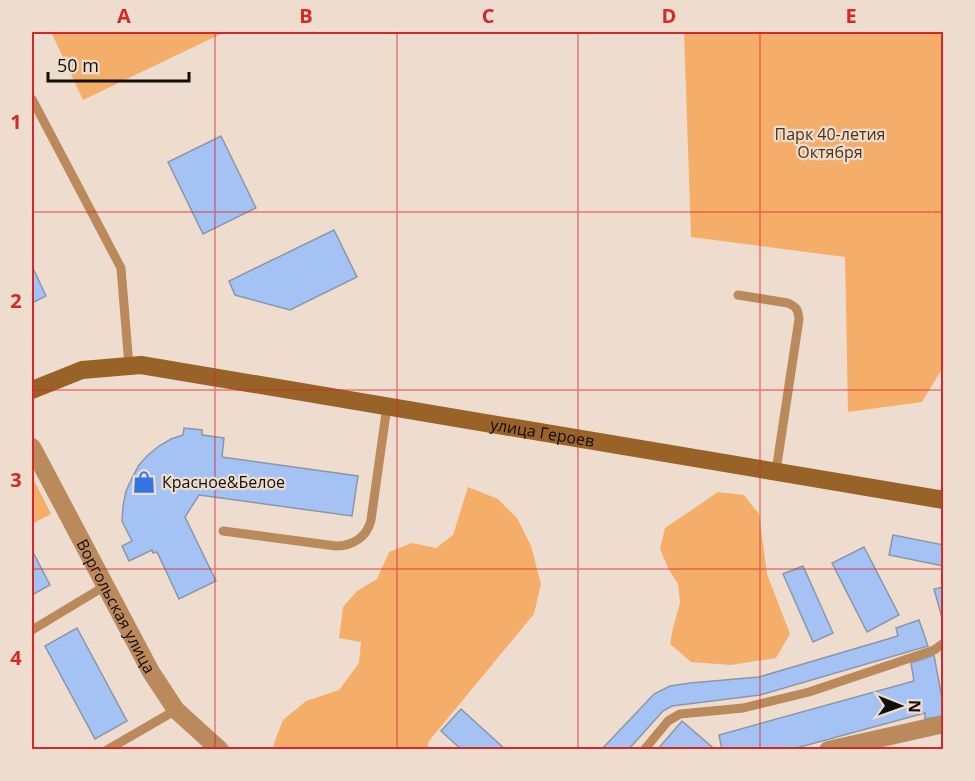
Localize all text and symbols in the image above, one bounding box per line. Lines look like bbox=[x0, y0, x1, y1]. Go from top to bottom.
text: A bbox=[117, 2, 131, 29]
text: B bbox=[299, 2, 313, 29]
text: C bbox=[482, 2, 495, 29]
text: D bbox=[662, 2, 676, 29]
text: E bbox=[845, 2, 857, 29]
scale bar bbox=[48, 45, 189, 83]
text: 50 m bbox=[57, 53, 99, 77]
text: 1 bbox=[10, 108, 22, 135]
park label: Парк 40-летия Октября bbox=[775, 123, 885, 163]
text: 2 bbox=[10, 287, 22, 314]
street label: улица Героев bbox=[489, 413, 596, 452]
text: 3 bbox=[10, 466, 22, 493]
shop icon: Красное&Белое bbox=[131, 469, 157, 495]
place label: Красное&Белое bbox=[162, 471, 285, 493]
street label: Воргольская улица bbox=[72, 535, 161, 677]
text: 4 bbox=[10, 644, 22, 671]
north arrow bbox=[870, 676, 930, 736]
text: N bbox=[904, 700, 926, 713]

